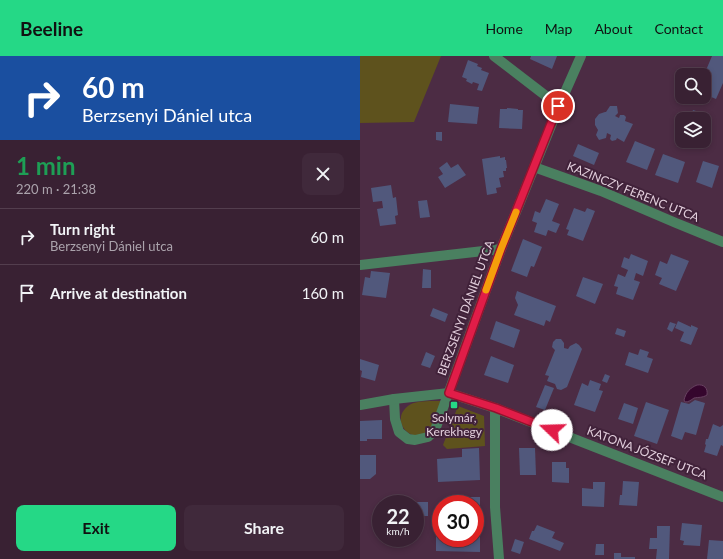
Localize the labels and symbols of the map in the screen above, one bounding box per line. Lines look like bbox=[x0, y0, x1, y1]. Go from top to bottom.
pin bbox=[541, 89, 575, 123]
street label: KAZINCZY FERENC UTCA bbox=[565, 158, 702, 225]
street label: BERZSENYI DÁNIEL UTCA bbox=[434, 237, 497, 378]
marker: Solymár, Kerekhegy bbox=[449, 400, 459, 410]
position arrow bbox=[531, 409, 573, 451]
place label: Solymár, Kerekhegy bbox=[426, 410, 483, 439]
street label: KATONA JÓZSEF UTCA bbox=[585, 423, 710, 483]
speed limit sign: 30 bbox=[432, 495, 484, 547]

